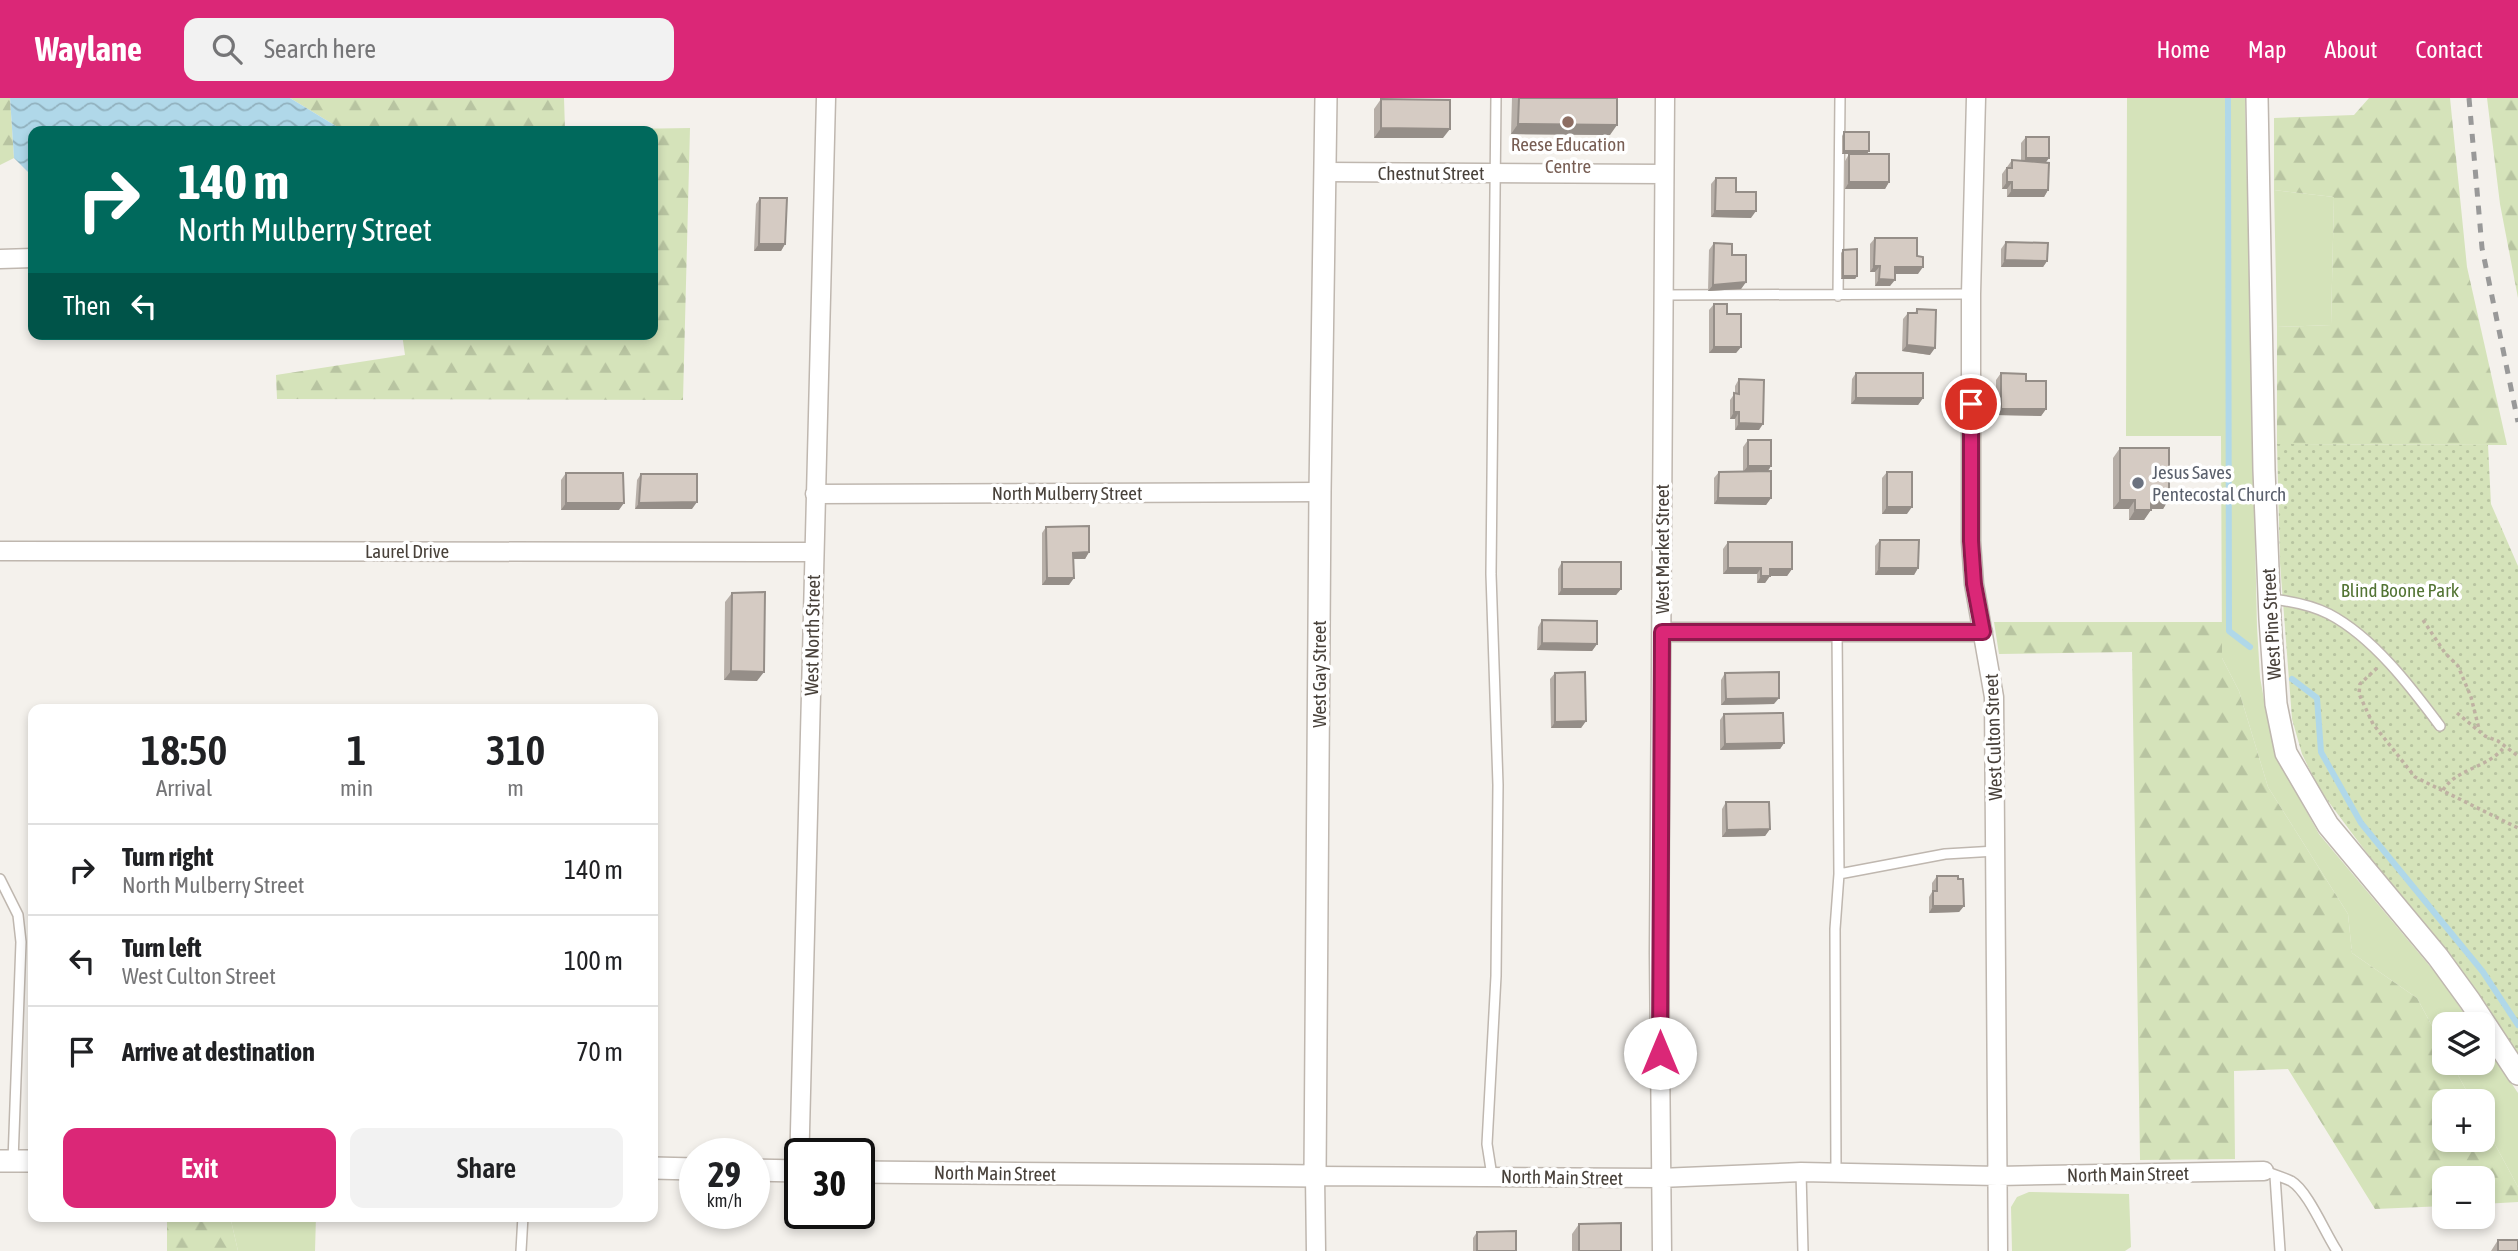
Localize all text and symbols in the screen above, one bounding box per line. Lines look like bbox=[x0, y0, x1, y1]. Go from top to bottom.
search box bbox=[184, 18, 674, 81]
text: Waylane bbox=[35, 30, 142, 68]
icon: search bbox=[208, 30, 246, 68]
text: Search here bbox=[264, 34, 376, 64]
text: Home bbox=[2156, 36, 2210, 63]
text: Map bbox=[2248, 36, 2286, 63]
text: About bbox=[2324, 36, 2377, 63]
text: Contact bbox=[2415, 36, 2483, 63]
marker: Reese Education Centre bbox=[1560, 114, 1576, 130]
place label: Reese Education Centre bbox=[1511, 133, 1625, 177]
text: 140 m bbox=[178, 153, 289, 209]
icon: right bbox=[63, 154, 154, 245]
street label: Chestnut Street bbox=[1378, 162, 1484, 184]
text: North Mulberry Street bbox=[178, 211, 432, 248]
icon: left bbox=[125, 287, 163, 325]
text: Then bbox=[63, 291, 111, 321]
pin bbox=[1941, 374, 2001, 434]
icon: arrive bbox=[1952, 385, 1990, 423]
place label: Jesus Saves Pentecostal Church bbox=[2152, 461, 2286, 505]
marker: Jesus Saves Pentecostal Church bbox=[2130, 475, 2146, 491]
street label: North Mulberry Street bbox=[992, 482, 1142, 504]
street label: West Market Street bbox=[1651, 484, 1673, 614]
street label: Laurel Drive bbox=[365, 540, 449, 562]
street label: West Pine Street bbox=[2257, 567, 2285, 681]
street label: West North Street bbox=[800, 574, 824, 696]
park label: Blind Boone Park bbox=[2341, 579, 2460, 601]
street label: West Gay Street bbox=[1308, 620, 1330, 728]
street label: West Culton Street bbox=[1980, 673, 2006, 801]
text: 18:50 bbox=[141, 726, 227, 774]
text: 1 bbox=[347, 726, 366, 774]
text: 310 bbox=[486, 726, 545, 774]
text: Arrival bbox=[156, 775, 212, 801]
text: min bbox=[340, 775, 373, 801]
text: m bbox=[507, 775, 524, 801]
text: Turn right bbox=[122, 842, 213, 872]
icon: right bbox=[63, 851, 101, 889]
text: 140 m bbox=[564, 855, 623, 885]
text: North Mulberry Street bbox=[122, 872, 304, 898]
text: Turn left bbox=[122, 933, 202, 963]
icon: left bbox=[63, 942, 101, 980]
text: 100 m bbox=[564, 946, 623, 976]
text: West Culton Street bbox=[122, 963, 276, 989]
map controls bbox=[2432, 1012, 2495, 1229]
button: layers bbox=[2432, 1012, 2495, 1075]
position arrow bbox=[1623, 1016, 1697, 1090]
icon: arrive bbox=[63, 1033, 101, 1071]
text: Arrive at destination bbox=[122, 1037, 315, 1067]
text: 70 m bbox=[576, 1037, 623, 1067]
button: + bbox=[2432, 1089, 2495, 1152]
button: Exit bbox=[63, 1128, 336, 1208]
button: Share bbox=[350, 1128, 623, 1208]
speed limit sign: 30 bbox=[784, 1138, 875, 1229]
text: 29 bbox=[708, 1154, 741, 1194]
street label: North Main Street bbox=[934, 1161, 1056, 1185]
street label: North Main Street bbox=[2067, 1162, 2189, 1186]
street label: North Main Street bbox=[1501, 1165, 1623, 1189]
button: − bbox=[2432, 1166, 2495, 1229]
text: km/h bbox=[707, 1190, 742, 1211]

